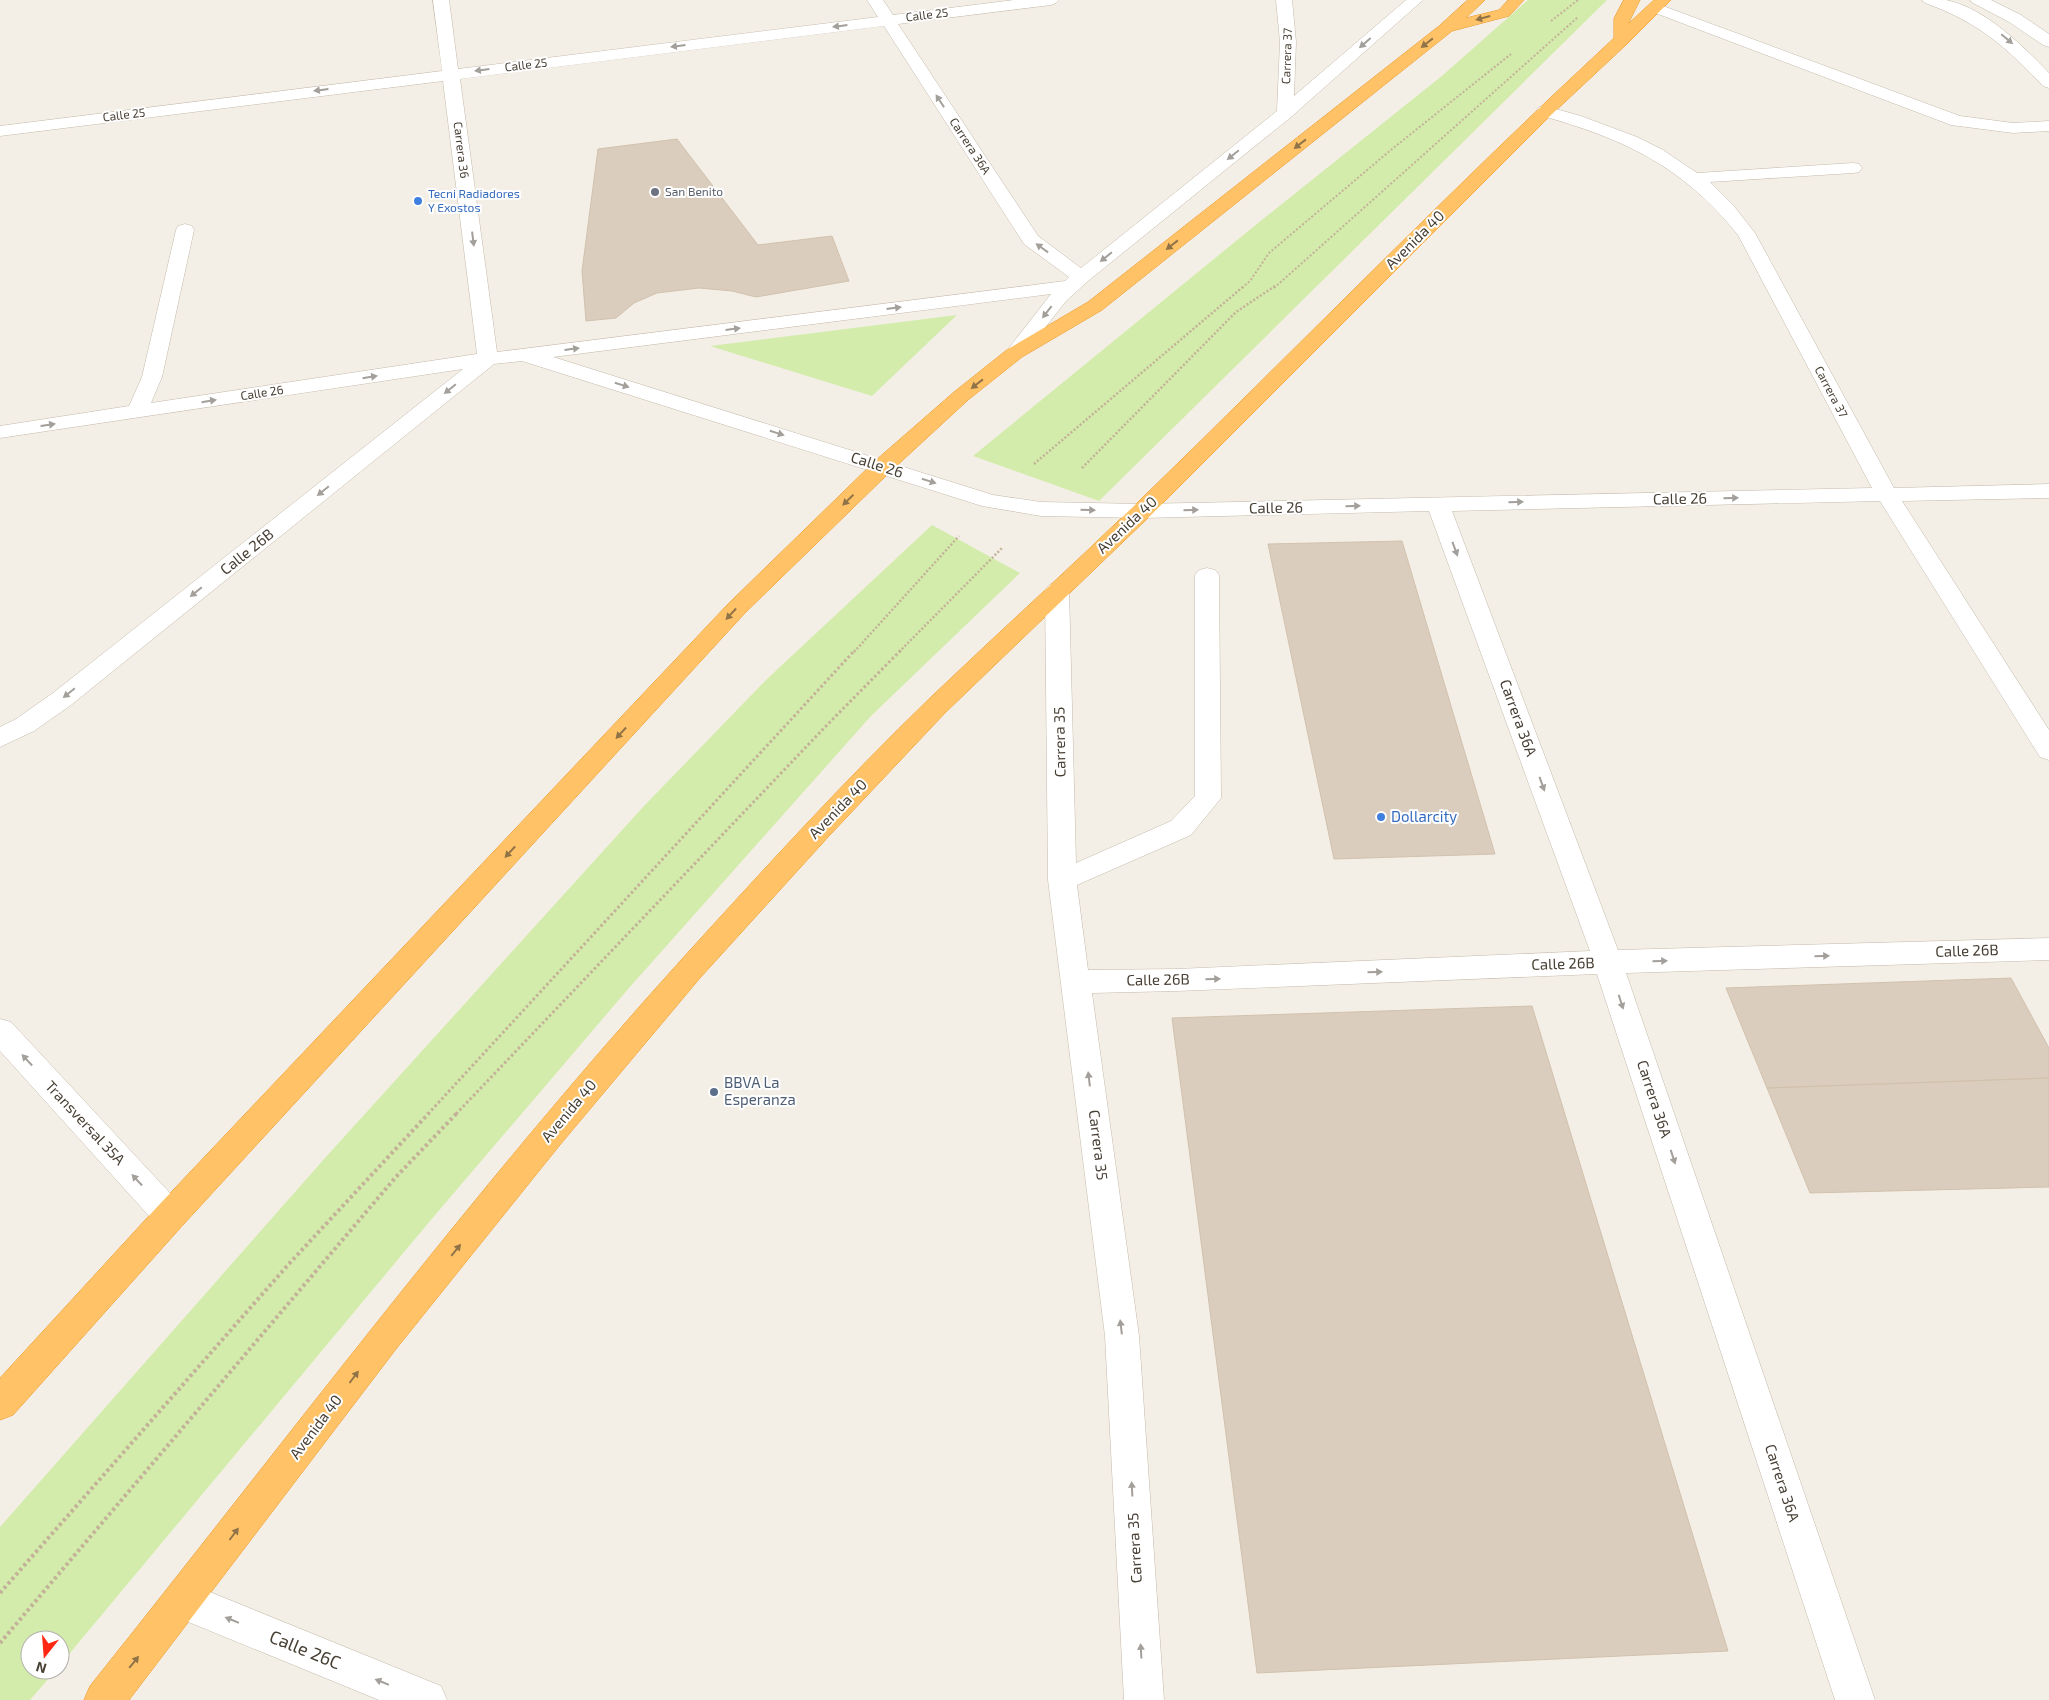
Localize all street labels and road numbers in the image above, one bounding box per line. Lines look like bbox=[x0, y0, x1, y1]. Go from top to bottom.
street label: Calle 25 bbox=[905, 4, 949, 24]
street label: Carrera 37 bbox=[1278, 28, 1294, 84]
street label: Calle 25 bbox=[504, 54, 548, 74]
street label: Calle 25 bbox=[102, 104, 146, 124]
street label: Carrera 36A bbox=[947, 115, 995, 177]
street label: Carrera 36 bbox=[452, 121, 472, 179]
street label: Avenida 40 bbox=[1381, 206, 1447, 272]
street label: Carrera 37 bbox=[1813, 363, 1851, 420]
street label: Calle 26 bbox=[239, 382, 284, 402]
street label: Calle 26 bbox=[849, 447, 906, 481]
street label: Calle 26 bbox=[1653, 489, 1707, 507]
street label: Avenida 40 bbox=[1092, 492, 1160, 557]
street label: Calle 26 bbox=[1249, 498, 1303, 516]
street label: Calle 26B bbox=[216, 524, 277, 578]
street label: Carrera 36A bbox=[1497, 677, 1541, 759]
street label: Carrera 35 bbox=[1049, 707, 1069, 777]
street label: Avenida 40 bbox=[804, 775, 870, 842]
street label: Calle 26B bbox=[1935, 940, 1999, 960]
street label: Calle 26B bbox=[1531, 953, 1595, 973]
street label: Calle 26B bbox=[1126, 969, 1190, 989]
street label: Carrera 36A bbox=[1634, 1058, 1676, 1140]
street label: Transversal 35A bbox=[42, 1076, 130, 1169]
street label: Avenida 40 bbox=[537, 1076, 599, 1145]
street label: Carrera 35 bbox=[1086, 1109, 1112, 1181]
street label: Avenida 40 bbox=[285, 1391, 345, 1462]
street label: Carrera 36A bbox=[1762, 1442, 1804, 1524]
street label: Carrera 35 bbox=[1123, 1512, 1145, 1584]
street label: Calle 26C bbox=[266, 1625, 344, 1673]

